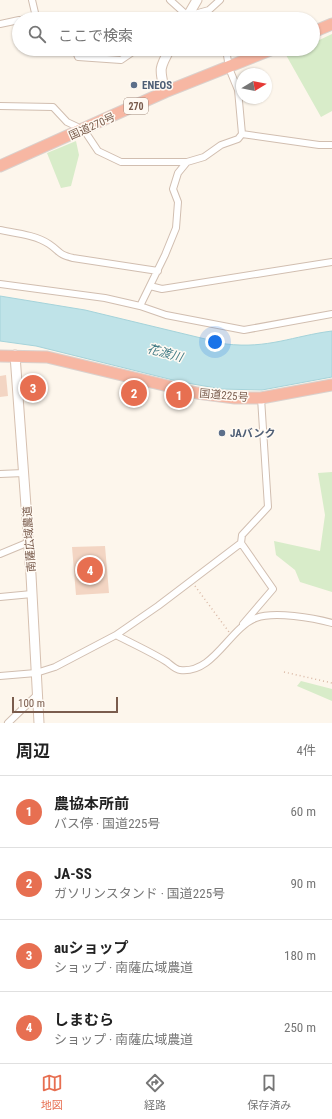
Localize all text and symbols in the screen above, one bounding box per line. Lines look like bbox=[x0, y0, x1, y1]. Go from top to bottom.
search box bbox=[12, 12, 320, 56]
icon: search bbox=[26, 23, 48, 45]
text: ここで検索 bbox=[58, 27, 133, 45]
north arrow bbox=[236, 68, 272, 104]
place label: ENEOS bbox=[142, 79, 172, 92]
marker: ENEOS bbox=[129, 80, 139, 90]
road number: 270 bbox=[124, 98, 148, 114]
street label: 国道270号 bbox=[67, 110, 117, 142]
your location bbox=[205, 332, 225, 352]
water label: 花渡川 bbox=[146, 342, 186, 365]
pin: 3 bbox=[20, 373, 46, 403]
pin: 2 bbox=[121, 378, 147, 408]
pin: 1 bbox=[166, 380, 192, 410]
street label: 国道225号 bbox=[199, 387, 249, 404]
place label: JAバンク bbox=[230, 427, 275, 440]
marker: JAバンク bbox=[217, 428, 227, 438]
street label: 南薩広域農道 bbox=[21, 506, 38, 572]
pin: 4 bbox=[77, 555, 103, 585]
scale bar bbox=[12, 695, 118, 714]
text: 100 m bbox=[18, 697, 45, 710]
text: 周辺 bbox=[16, 741, 50, 761]
text: 4件 bbox=[297, 743, 316, 758]
text: 農協本所前 bbox=[54, 795, 129, 813]
text: 1 bbox=[26, 804, 32, 819]
text: 60 m bbox=[290, 804, 316, 819]
text: バス停 · 国道225号 bbox=[54, 816, 160, 831]
text: JA-SS bbox=[54, 865, 92, 883]
text: 2 bbox=[26, 876, 32, 891]
text: 90 m bbox=[290, 876, 316, 891]
text: ガソリンスタンド · 国道225号 bbox=[54, 886, 225, 901]
text: auショップ bbox=[54, 939, 128, 957]
text: 3 bbox=[26, 948, 32, 963]
text: 180 m bbox=[284, 948, 316, 963]
text: ショップ · 南薩広域農道 bbox=[54, 960, 193, 975]
text: しまむら bbox=[54, 1011, 114, 1029]
text: 4 bbox=[26, 1020, 32, 1035]
text: 250 m bbox=[284, 1020, 316, 1035]
text: ショップ · 南薩広域農道 bbox=[54, 1032, 193, 1047]
tab: 地図 bbox=[41, 1072, 63, 1112]
tab: 経路 bbox=[144, 1072, 166, 1112]
tab: 保存済み bbox=[247, 1072, 291, 1112]

